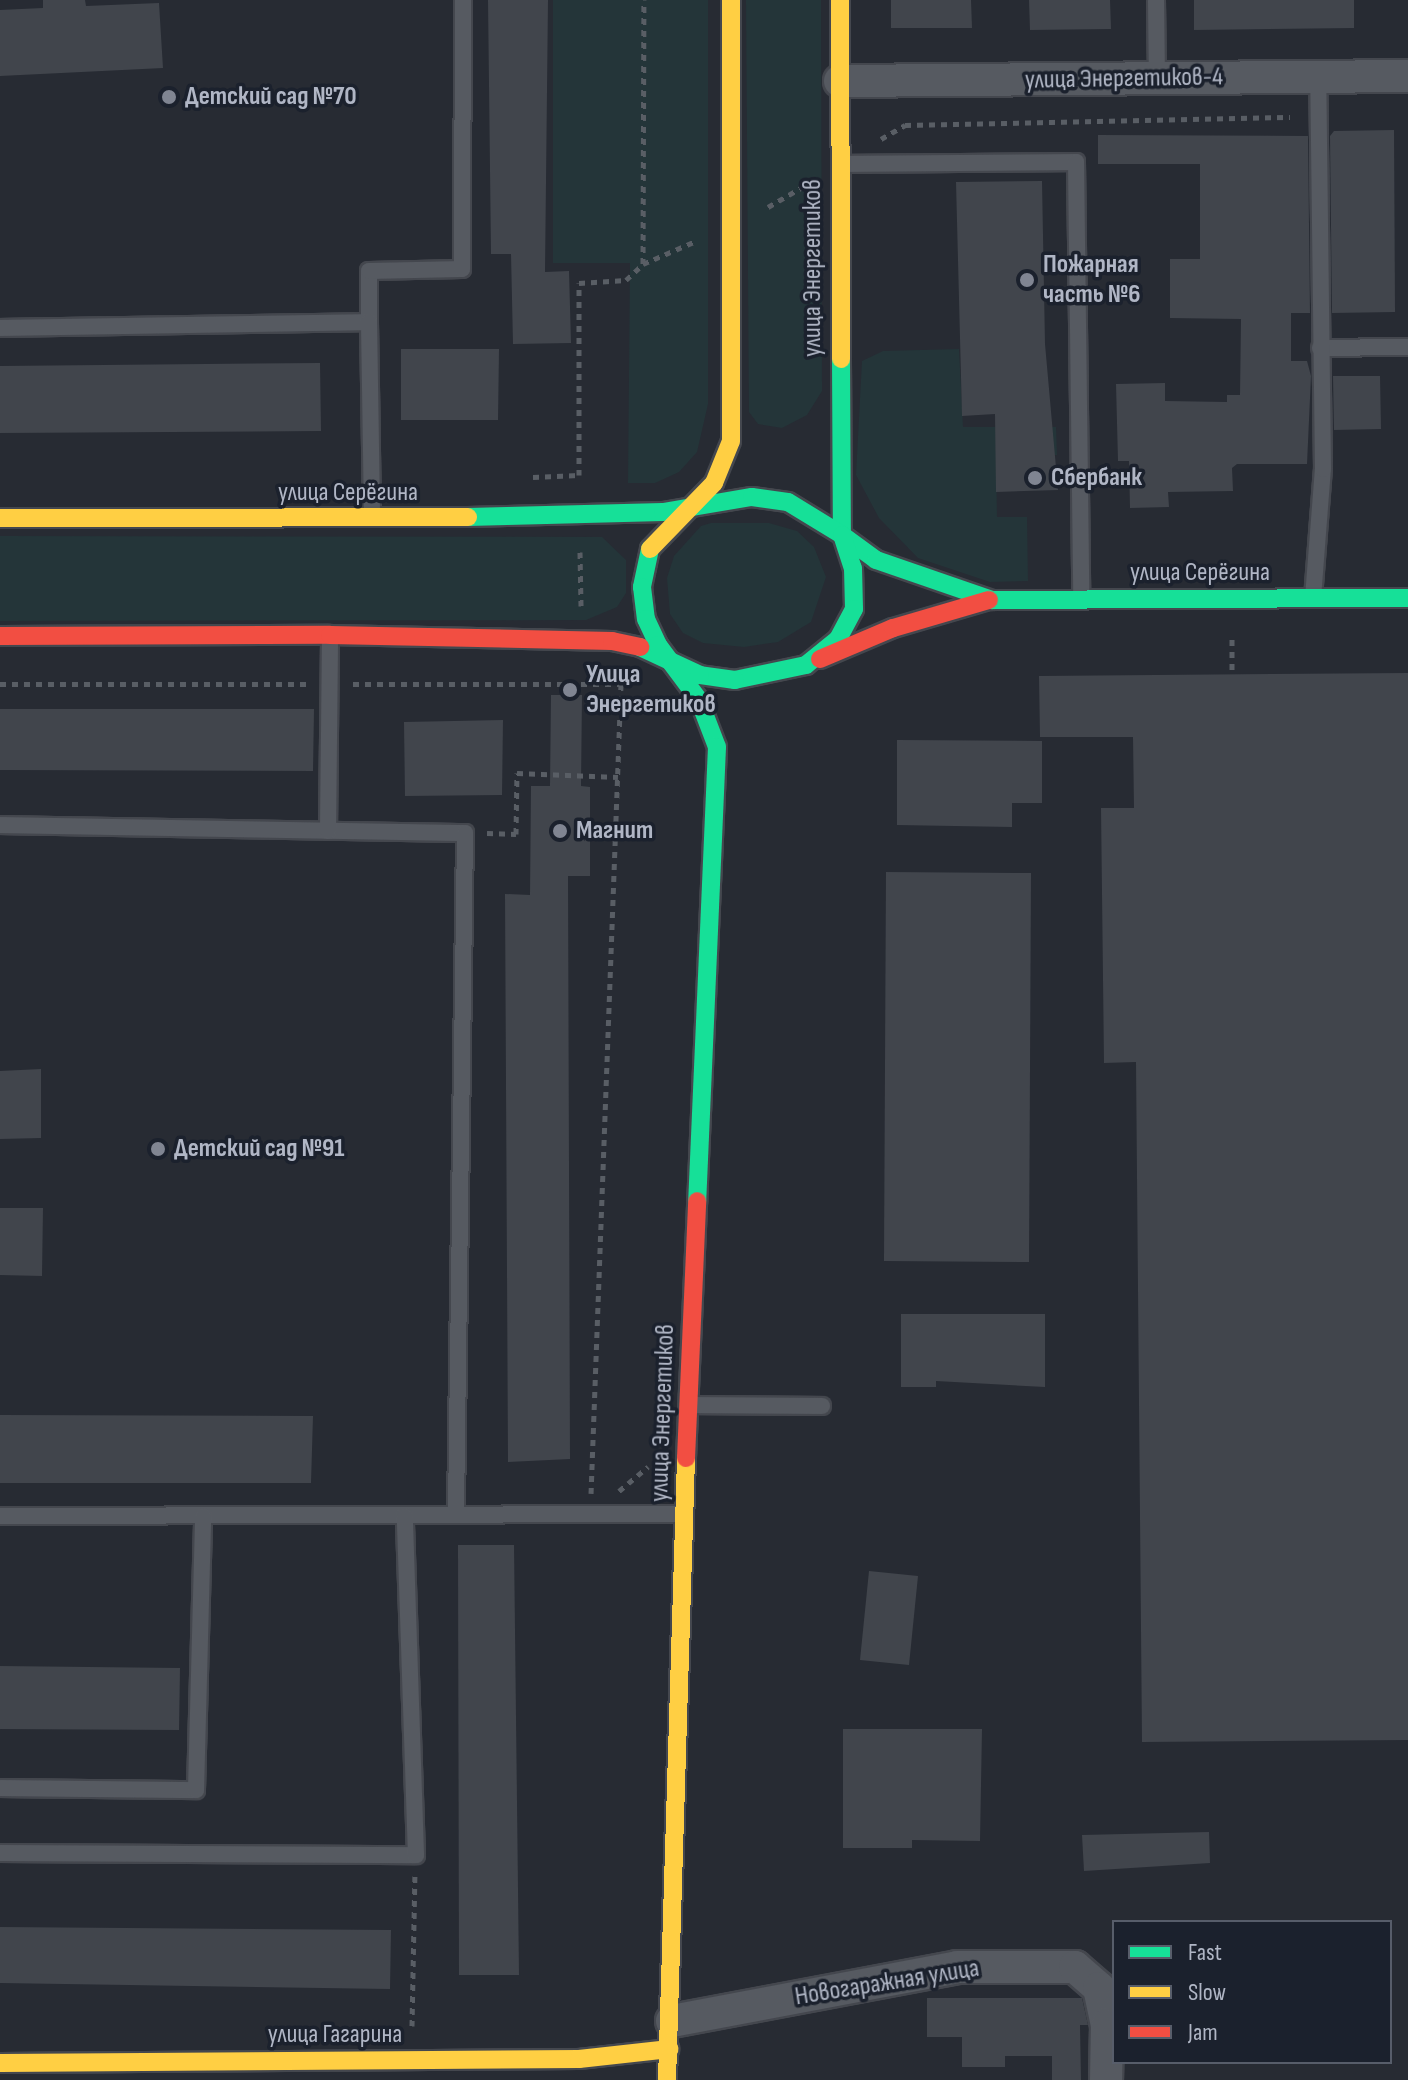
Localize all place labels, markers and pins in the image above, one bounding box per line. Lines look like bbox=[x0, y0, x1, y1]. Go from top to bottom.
place label: Детский сад №70 bbox=[185, 81, 357, 113]
marker: Детский сад №70 bbox=[160, 88, 178, 106]
place label: Пожарная часть №6 bbox=[1043, 249, 1140, 310]
marker: Пожарная часть №6 bbox=[1018, 271, 1036, 289]
place label: Сбербанк bbox=[1051, 462, 1142, 494]
marker: Сбербанк bbox=[1026, 469, 1044, 487]
place label: Улица Энергетиков bbox=[586, 659, 716, 720]
marker: Улица Энергетиков bbox=[561, 681, 579, 699]
place label: Магнит bbox=[576, 815, 653, 847]
marker: Магнит bbox=[551, 822, 569, 840]
place label: Детский сад №91 bbox=[174, 1133, 345, 1165]
marker: Детский сад №91 bbox=[149, 1140, 167, 1158]

